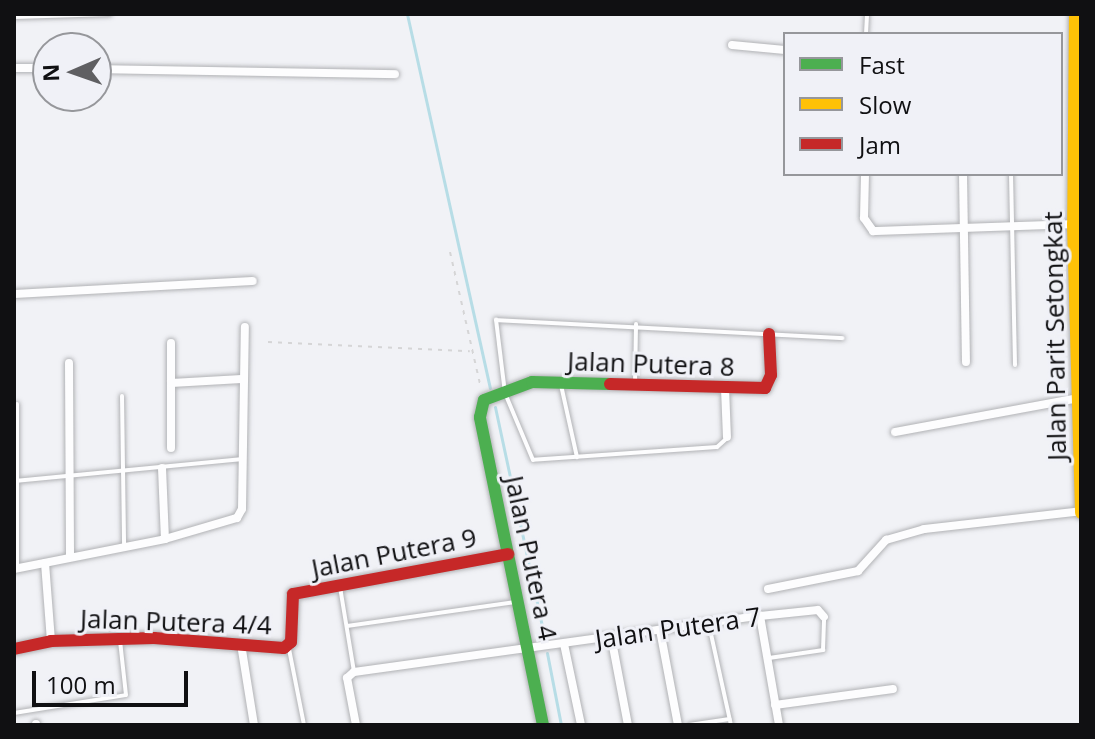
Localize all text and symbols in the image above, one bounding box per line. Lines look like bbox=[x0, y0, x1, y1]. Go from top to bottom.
north arrow bbox=[32, 32, 112, 112]
legend bbox=[783, 32, 1063, 176]
text: Fast bbox=[859, 48, 905, 81]
text: N bbox=[35, 63, 65, 82]
text: Slow bbox=[859, 88, 911, 121]
text: Jam bbox=[859, 128, 901, 161]
street label: Jalan Parit Setongkat bbox=[1037, 211, 1073, 461]
street label: Jalan Putera 8 bbox=[567, 345, 735, 383]
street label: Jalan Putera 4 bbox=[498, 473, 564, 643]
street label: Jalan Putera 9 bbox=[309, 522, 479, 584]
street label: Jalan Putera 7 bbox=[593, 601, 763, 655]
street label: Jalan Putera 4/4 bbox=[80, 603, 272, 641]
scale bar bbox=[36, 655, 192, 705]
text: 100 m bbox=[46, 668, 116, 701]

